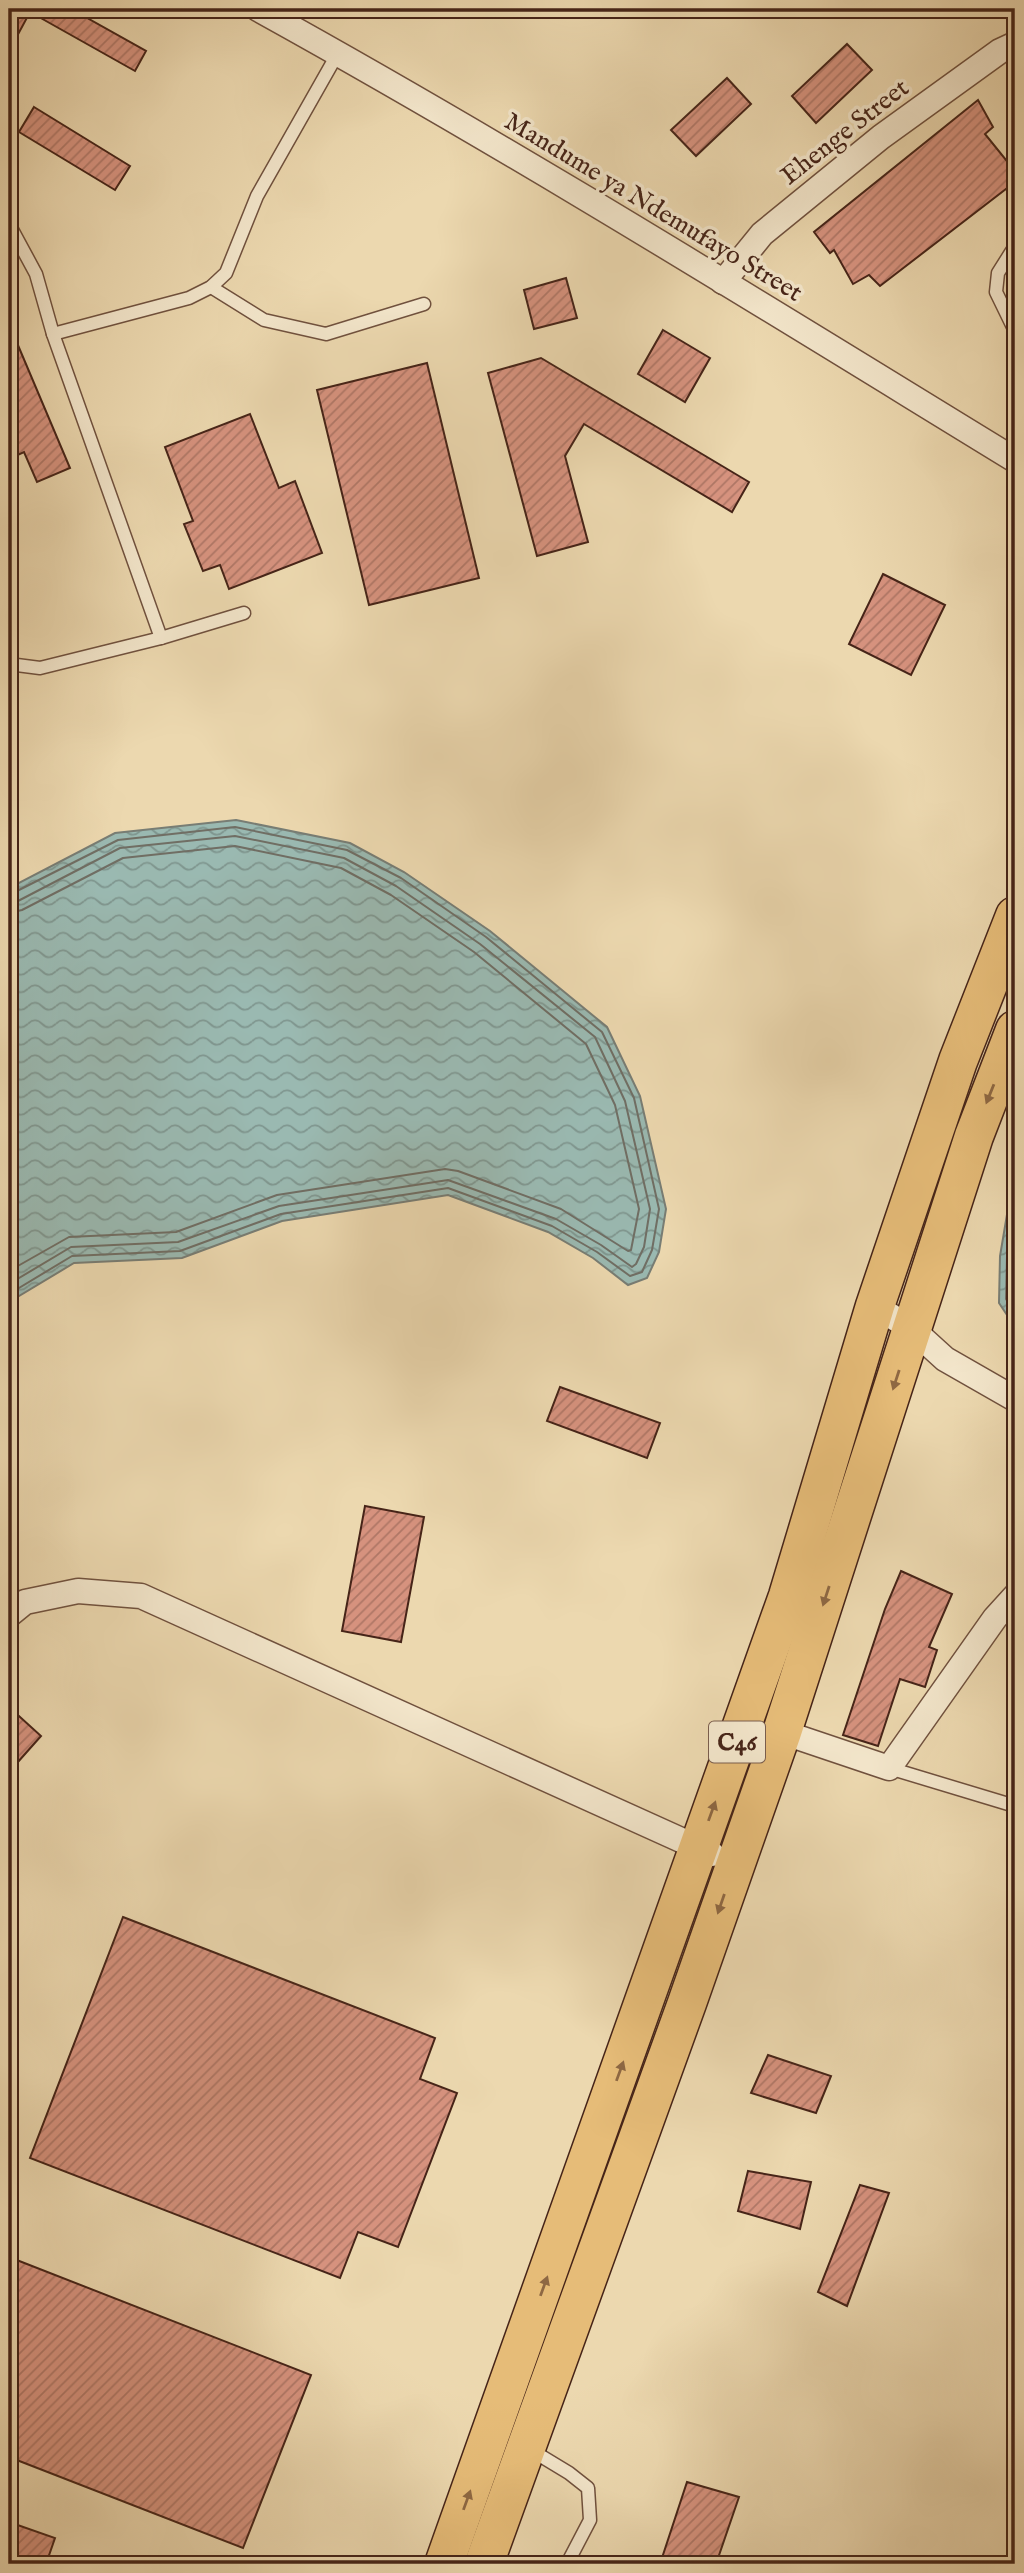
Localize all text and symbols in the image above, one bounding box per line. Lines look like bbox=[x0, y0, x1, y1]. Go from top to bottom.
street label: Ehenge Street bbox=[774, 72, 916, 193]
street label: Mandume ya Ndemufayo Street bbox=[498, 105, 808, 310]
one-way arrow bbox=[985, 1083, 996, 1104]
one-way arrow bbox=[890, 1369, 900, 1390]
one-way arrow bbox=[820, 1586, 830, 1607]
road number: C46 bbox=[709, 1722, 765, 1762]
one-way arrow bbox=[707, 1800, 718, 1821]
one-way arrow bbox=[715, 1894, 726, 1915]
one-way arrow bbox=[615, 2061, 626, 2082]
one-way arrow bbox=[538, 2275, 549, 2296]
one-way arrow bbox=[462, 2489, 473, 2510]

